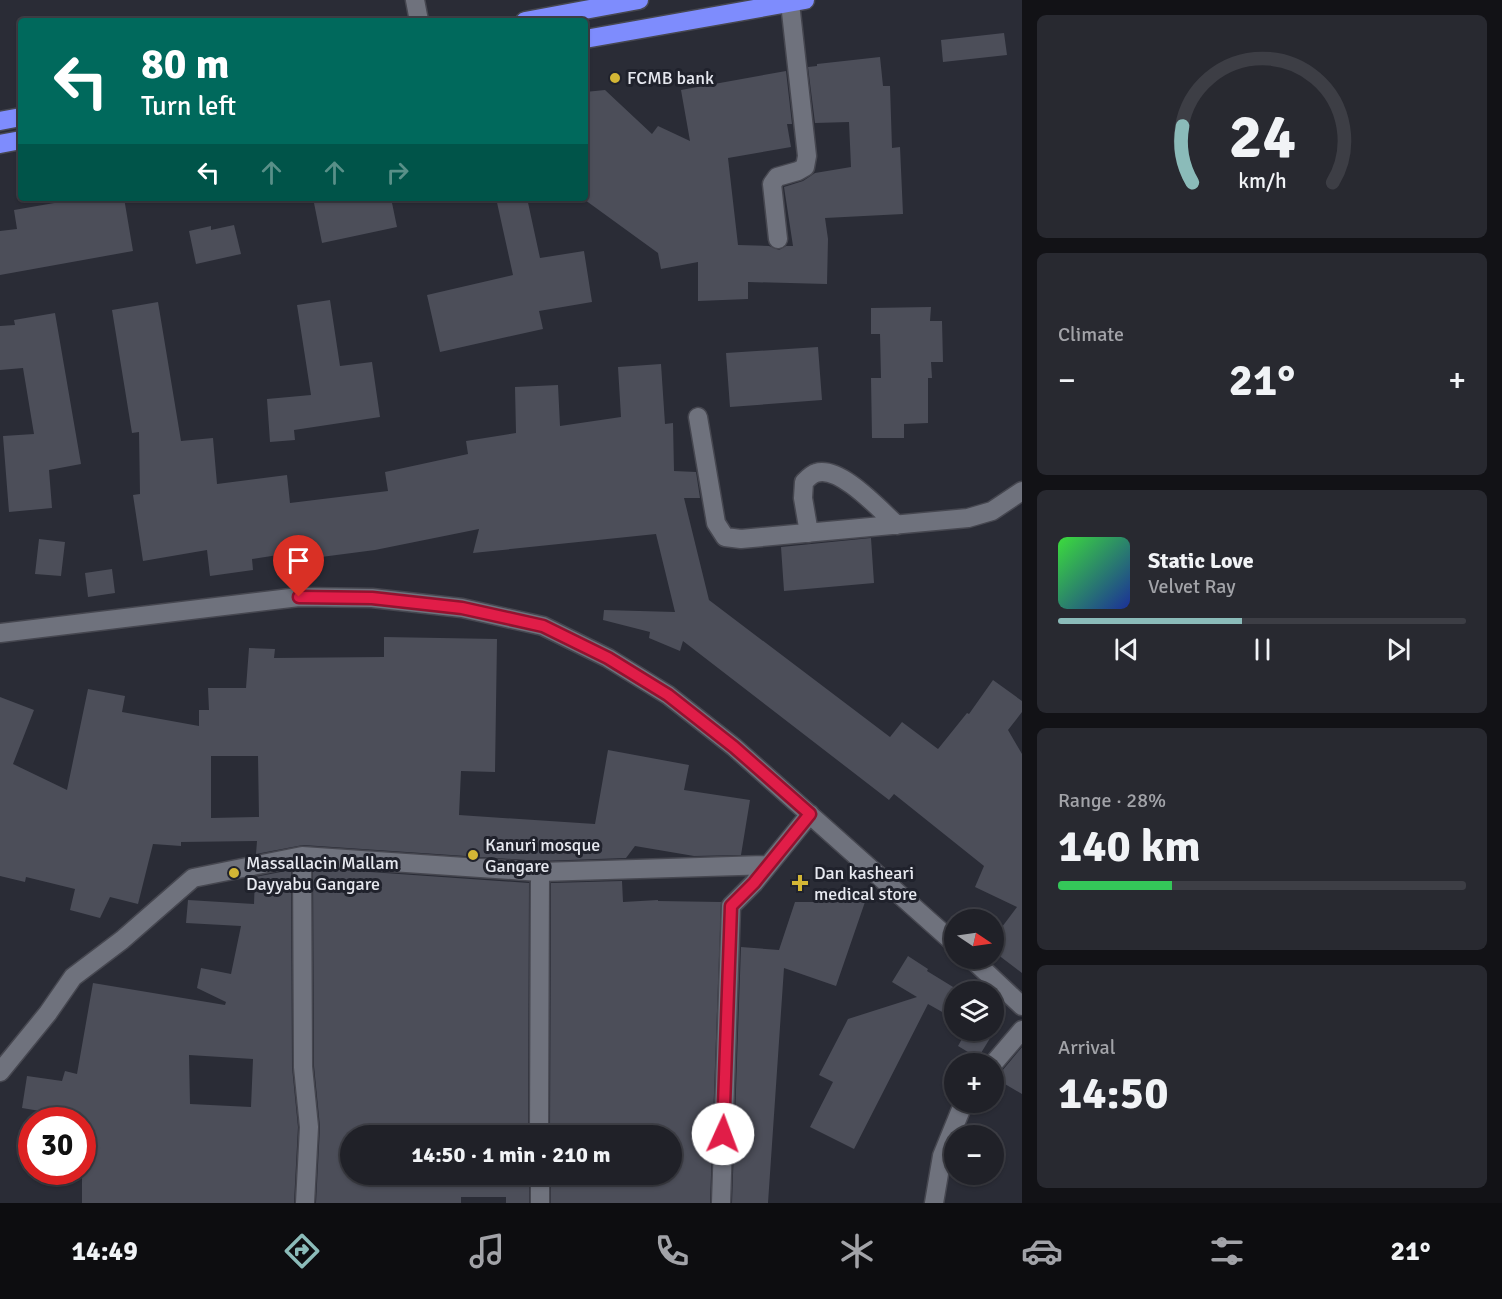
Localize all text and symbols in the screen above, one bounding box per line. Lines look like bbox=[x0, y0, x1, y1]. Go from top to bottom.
text: 80 m bbox=[141, 39, 230, 90]
icon: left bbox=[42, 42, 120, 120]
place label: FCMB bank bbox=[627, 67, 714, 89]
marker: FCMB bank bbox=[608, 71, 622, 85]
text: Turn left bbox=[141, 90, 236, 123]
text: 24 bbox=[1228, 98, 1296, 175]
icon: left bbox=[192, 156, 225, 189]
icon: ahead bbox=[255, 156, 288, 189]
icon: ahead bbox=[318, 156, 351, 189]
icon: right bbox=[381, 156, 414, 189]
text: km/h bbox=[1238, 169, 1286, 195]
text: Climate bbox=[1058, 322, 1124, 347]
text: 21° bbox=[1229, 353, 1295, 408]
text: − bbox=[1058, 360, 1076, 401]
text: + bbox=[1448, 360, 1466, 401]
pin bbox=[273, 535, 324, 597]
icon: arrive bbox=[282, 544, 315, 577]
text: Static Love bbox=[1148, 547, 1254, 574]
text: Velvet Ray bbox=[1148, 574, 1236, 599]
icon: previous bbox=[1110, 633, 1143, 666]
icon: pause bbox=[1246, 633, 1279, 666]
icon: next bbox=[1382, 633, 1415, 666]
text: Range · 28% bbox=[1058, 788, 1166, 813]
text: 140 km bbox=[1058, 819, 1201, 874]
place label: Kanuri mosque Gangare bbox=[485, 834, 600, 877]
marker: Kanuri mosque Gangare bbox=[466, 848, 480, 862]
place label: Massallacin Mallam Dayyabu Gangare bbox=[246, 852, 399, 895]
place label: Dan kasheari medical store bbox=[814, 862, 917, 905]
marker: Massallacin Mallam Dayyabu Gangare bbox=[227, 866, 241, 880]
marker: Dan kasheari medical store bbox=[791, 874, 809, 892]
north arrow bbox=[944, 909, 1004, 969]
map controls bbox=[944, 909, 1004, 1185]
button: layers bbox=[944, 981, 1004, 1041]
text: Arrival bbox=[1058, 1035, 1116, 1060]
button: + bbox=[944, 1053, 1004, 1113]
text: 14:50 bbox=[1058, 1066, 1168, 1121]
position arrow bbox=[691, 1102, 755, 1166]
speed limit sign: 30 bbox=[18, 1107, 96, 1185]
button: − bbox=[944, 1125, 1004, 1185]
text: 14:50 · 1 min · 210 m bbox=[411, 1141, 611, 1168]
icon: directions bbox=[281, 1230, 323, 1272]
icon: music bbox=[466, 1230, 508, 1272]
icon: phone bbox=[651, 1230, 693, 1272]
icon: climate bbox=[836, 1230, 878, 1272]
icon: car bbox=[1021, 1230, 1063, 1272]
icon: filters bbox=[1206, 1230, 1248, 1272]
text: 14:49 bbox=[71, 1235, 138, 1268]
text: 21° bbox=[1391, 1235, 1431, 1268]

